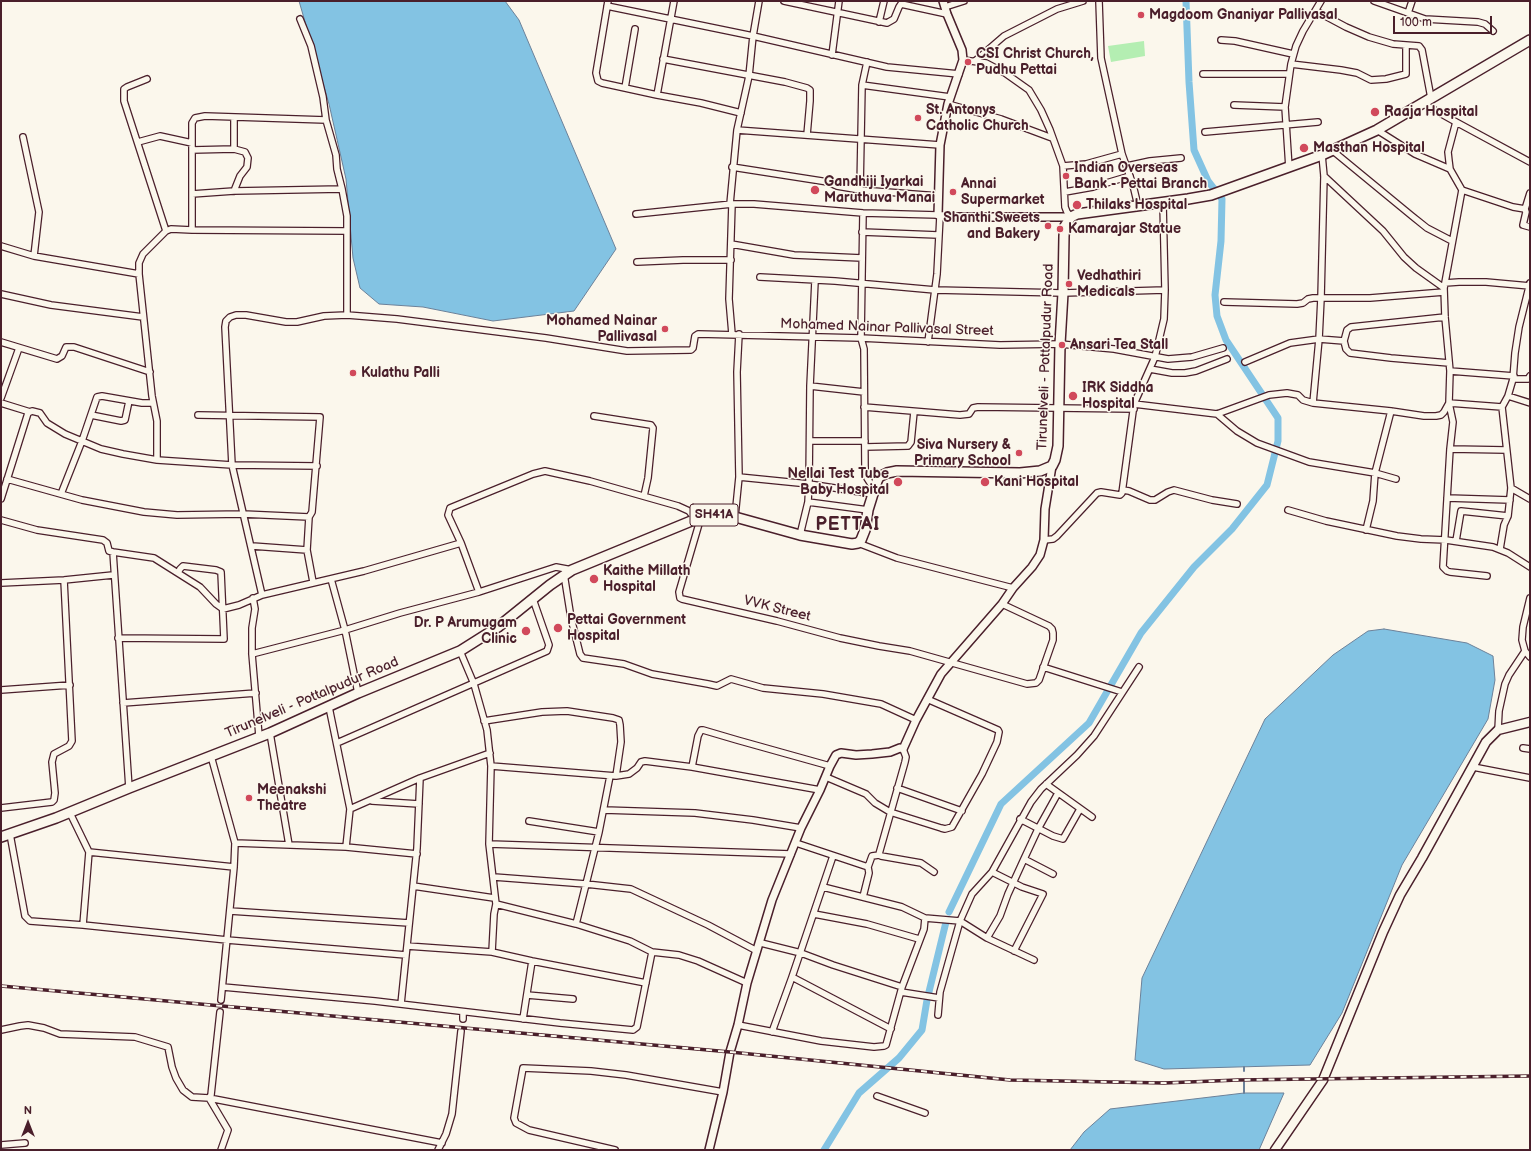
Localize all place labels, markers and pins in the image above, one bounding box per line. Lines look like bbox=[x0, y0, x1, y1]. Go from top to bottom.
place label: Magdoom Gnaniyar Pallivasal bbox=[1149, 7, 1337, 23]
marker: Magdoom Gnaniyar Pallivasal bbox=[1136, 10, 1146, 20]
place label: CSI Christ Church, Pudhu Pettai bbox=[976, 46, 1094, 78]
marker: CSI Christ Church, Pudhu Pettai bbox=[963, 57, 973, 67]
place label: St. Antonys Catholic Church bbox=[926, 102, 1029, 134]
place label: Raaja Hospital bbox=[1384, 104, 1478, 120]
marker: Raaja Hospital bbox=[1369, 106, 1381, 118]
marker: St. Antonys Catholic Church bbox=[913, 113, 923, 123]
place label: Masthan Hospital bbox=[1313, 140, 1425, 156]
marker: Masthan Hospital bbox=[1298, 142, 1310, 154]
place label: Indian Overseas Bank - Pettai Branch bbox=[1074, 160, 1207, 192]
marker: Indian Overseas Bank - Pettai Branch bbox=[1061, 171, 1071, 181]
place label: Gandhiji Iyarkai Maruthuva Manai bbox=[824, 174, 935, 206]
place label: Annai Supermarket bbox=[961, 176, 1044, 208]
marker: Gandhiji Iyarkai Maruthuva Manai bbox=[809, 184, 821, 196]
marker: Annai Supermarket bbox=[948, 187, 958, 197]
place label: Thilaks Hospital bbox=[1086, 197, 1187, 213]
marker: Thilaks Hospital bbox=[1071, 199, 1083, 211]
place label: Shanthi Sweets and Bakery bbox=[943, 210, 1040, 242]
marker: Shanthi Sweets and Bakery bbox=[1043, 221, 1053, 231]
place label: Kamarajar Statue bbox=[1068, 221, 1181, 237]
marker: Kamarajar Statue bbox=[1055, 224, 1065, 234]
place label: Vedhathiri Medicals bbox=[1077, 268, 1141, 300]
marker: Vedhathiri Medicals bbox=[1064, 279, 1074, 289]
place label: Mohamed Nainar Pallivasal bbox=[546, 313, 657, 346]
marker: Mohamed Nainar Pallivasal bbox=[660, 324, 670, 334]
place label: Ansari Tea Stall bbox=[1070, 337, 1168, 353]
marker: Ansari Tea Stall bbox=[1057, 340, 1067, 350]
place label: Kulathu Palli bbox=[361, 365, 440, 381]
marker: Kulathu Palli bbox=[348, 368, 358, 378]
place label: IRK Siddha Hospital bbox=[1082, 380, 1154, 412]
marker: IRK Siddha Hospital bbox=[1067, 390, 1079, 402]
place label: Siva Nursery & Primary School bbox=[914, 437, 1011, 470]
marker: Siva Nursery & Primary School bbox=[1014, 448, 1024, 458]
place label: Nellai Test Tube Baby Hospital bbox=[788, 466, 889, 498]
place label: Kani Hospital bbox=[994, 474, 1079, 490]
marker: Nellai Test Tube Baby Hospital bbox=[892, 476, 904, 488]
marker: Kani Hospital bbox=[979, 476, 991, 488]
place label: Kaithe Millath Hospital bbox=[603, 563, 690, 596]
marker: Kaithe Millath Hospital bbox=[588, 573, 600, 585]
place label: Pettai Government Hospital bbox=[567, 612, 686, 644]
place label: Dr. P Arumugam Clinic bbox=[414, 615, 517, 648]
marker: Pettai Government Hospital bbox=[552, 622, 564, 634]
marker: Dr. P Arumugam Clinic bbox=[520, 625, 532, 637]
place label: Meenakshi Theatre bbox=[257, 782, 326, 814]
marker: Meenakshi Theatre bbox=[244, 793, 254, 803]

